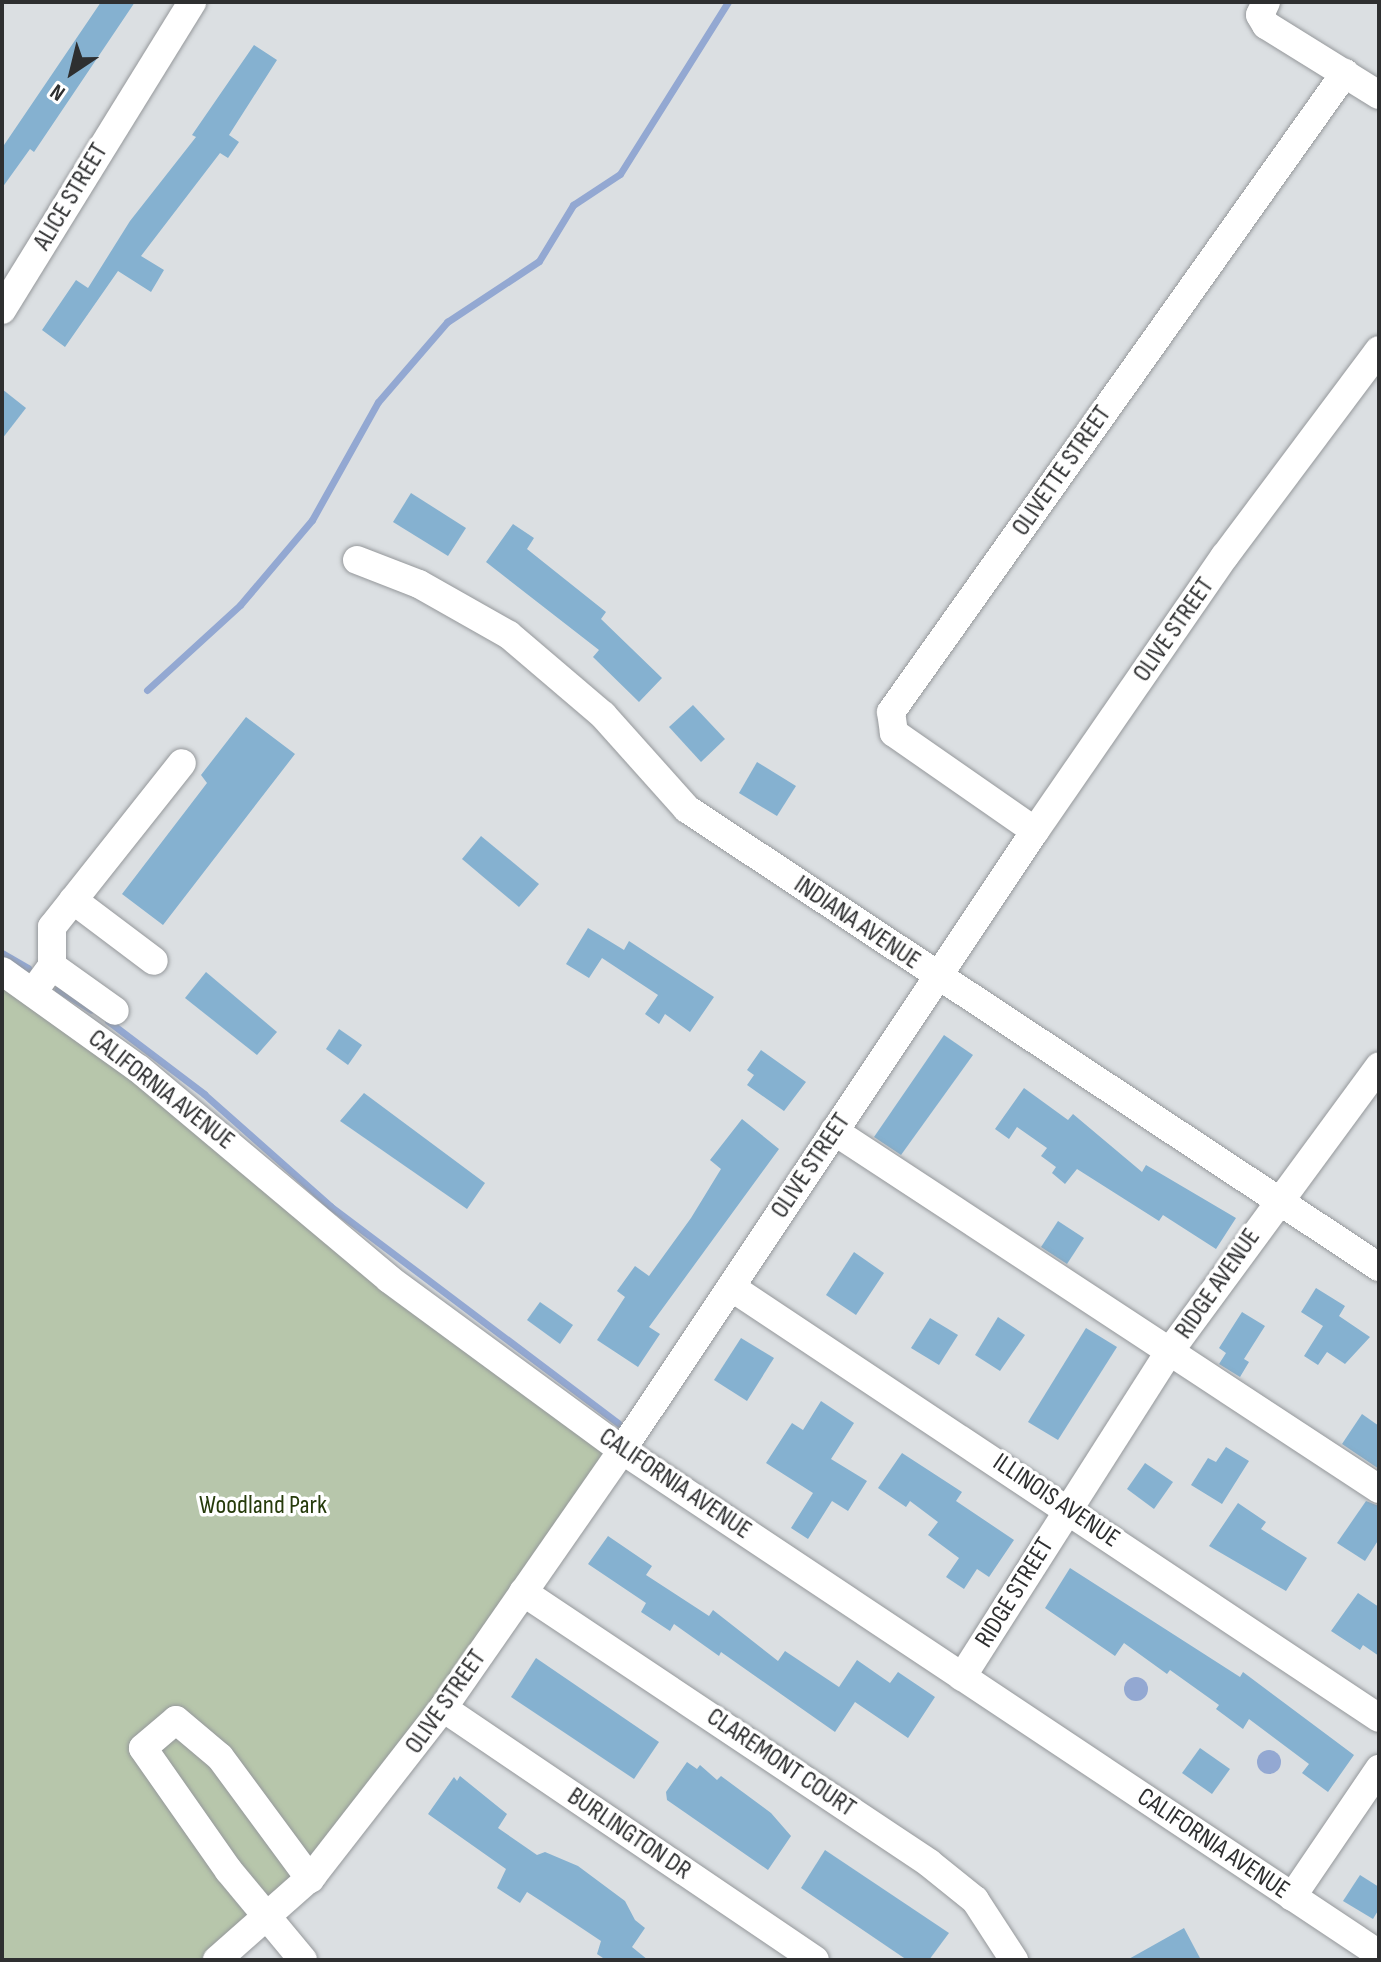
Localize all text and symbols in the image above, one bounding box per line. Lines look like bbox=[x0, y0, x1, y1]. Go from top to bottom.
north arrow bbox=[32, 32, 112, 112]
text: N bbox=[45, 78, 71, 106]
street label: ALICE STREET bbox=[27, 138, 115, 256]
street label: OLIVETTE STREET bbox=[1006, 400, 1118, 542]
street label: OLIVE STREET bbox=[1127, 572, 1221, 688]
street label: INDIANA AVENUE bbox=[788, 869, 926, 977]
street label: CALIFORNIA AVENUE bbox=[82, 1023, 240, 1157]
street label: OLIVE STREET bbox=[765, 1108, 857, 1224]
street label: RIDGE AVENUE bbox=[1169, 1223, 1267, 1345]
street label: CALIFORNIA AVENUE bbox=[593, 1422, 757, 1546]
street label: ILLINOIS AVENUE bbox=[987, 1447, 1125, 1555]
park label: Woodland Park bbox=[199, 1490, 327, 1522]
street label: RIDGE STREET bbox=[969, 1532, 1061, 1654]
street label: OLIVE STREET bbox=[399, 1644, 493, 1760]
street label: CLAREMONT COURT bbox=[701, 1702, 861, 1824]
street label: BURLINGTON DR bbox=[561, 1781, 697, 1887]
street label: CALIFORNIA AVENUE bbox=[1131, 1782, 1295, 1906]

